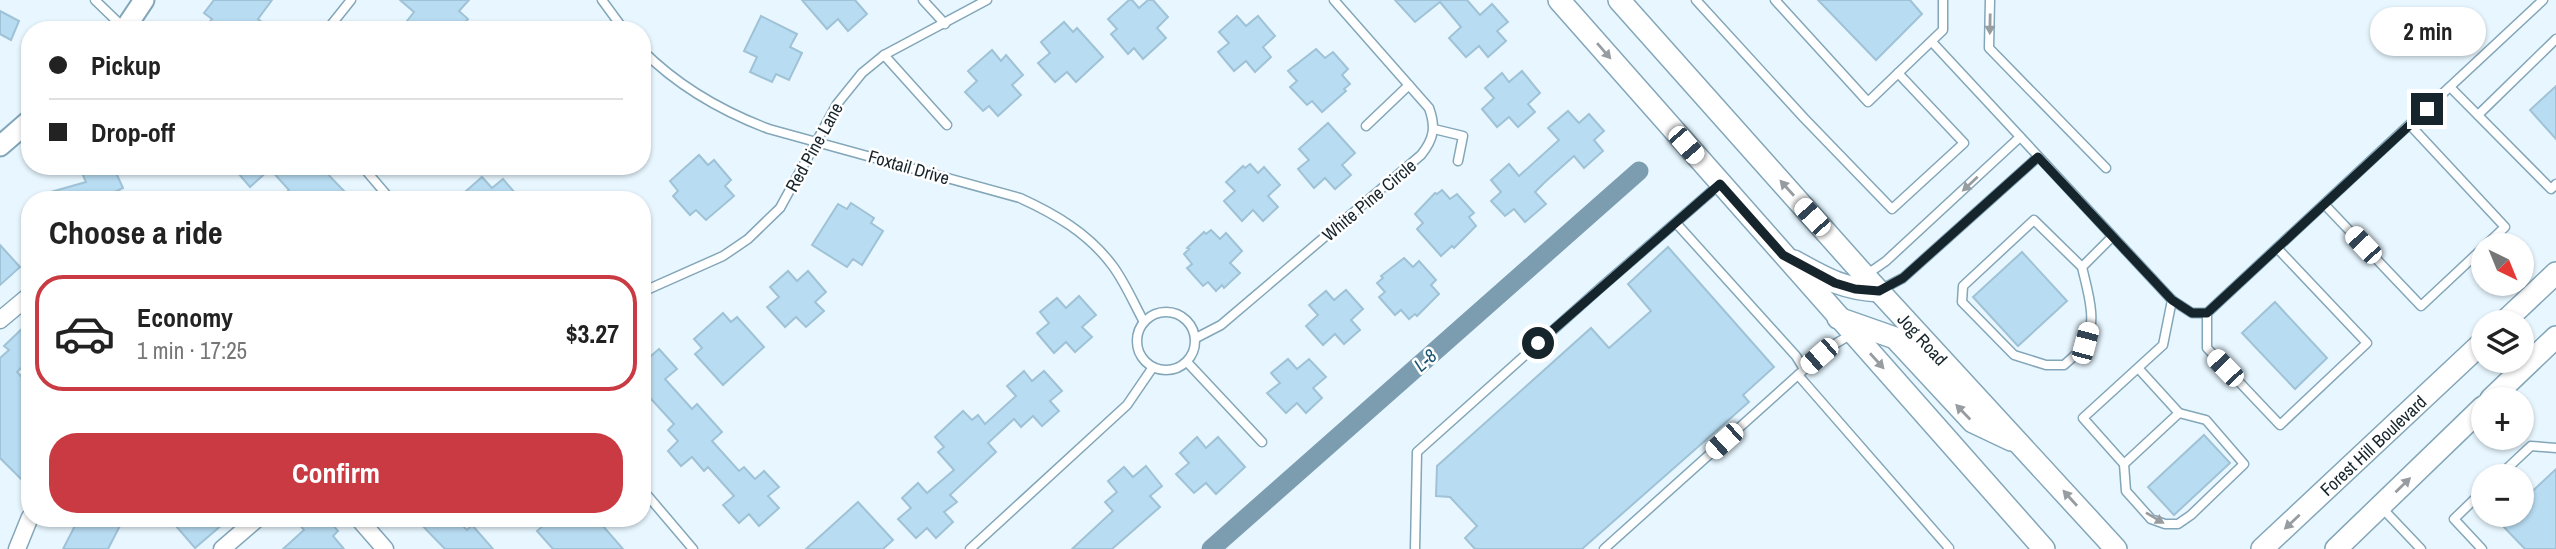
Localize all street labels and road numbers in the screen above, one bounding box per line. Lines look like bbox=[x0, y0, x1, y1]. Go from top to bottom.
street label: Red Pine Lane bbox=[779, 98, 849, 196]
street label: Foxtail Drive bbox=[866, 144, 952, 190]
street label: White Pine Circle bbox=[1317, 153, 1421, 247]
street label: Jog Road bbox=[1892, 307, 1953, 371]
street label: Forest Hill Boulevard bbox=[2314, 389, 2432, 501]

